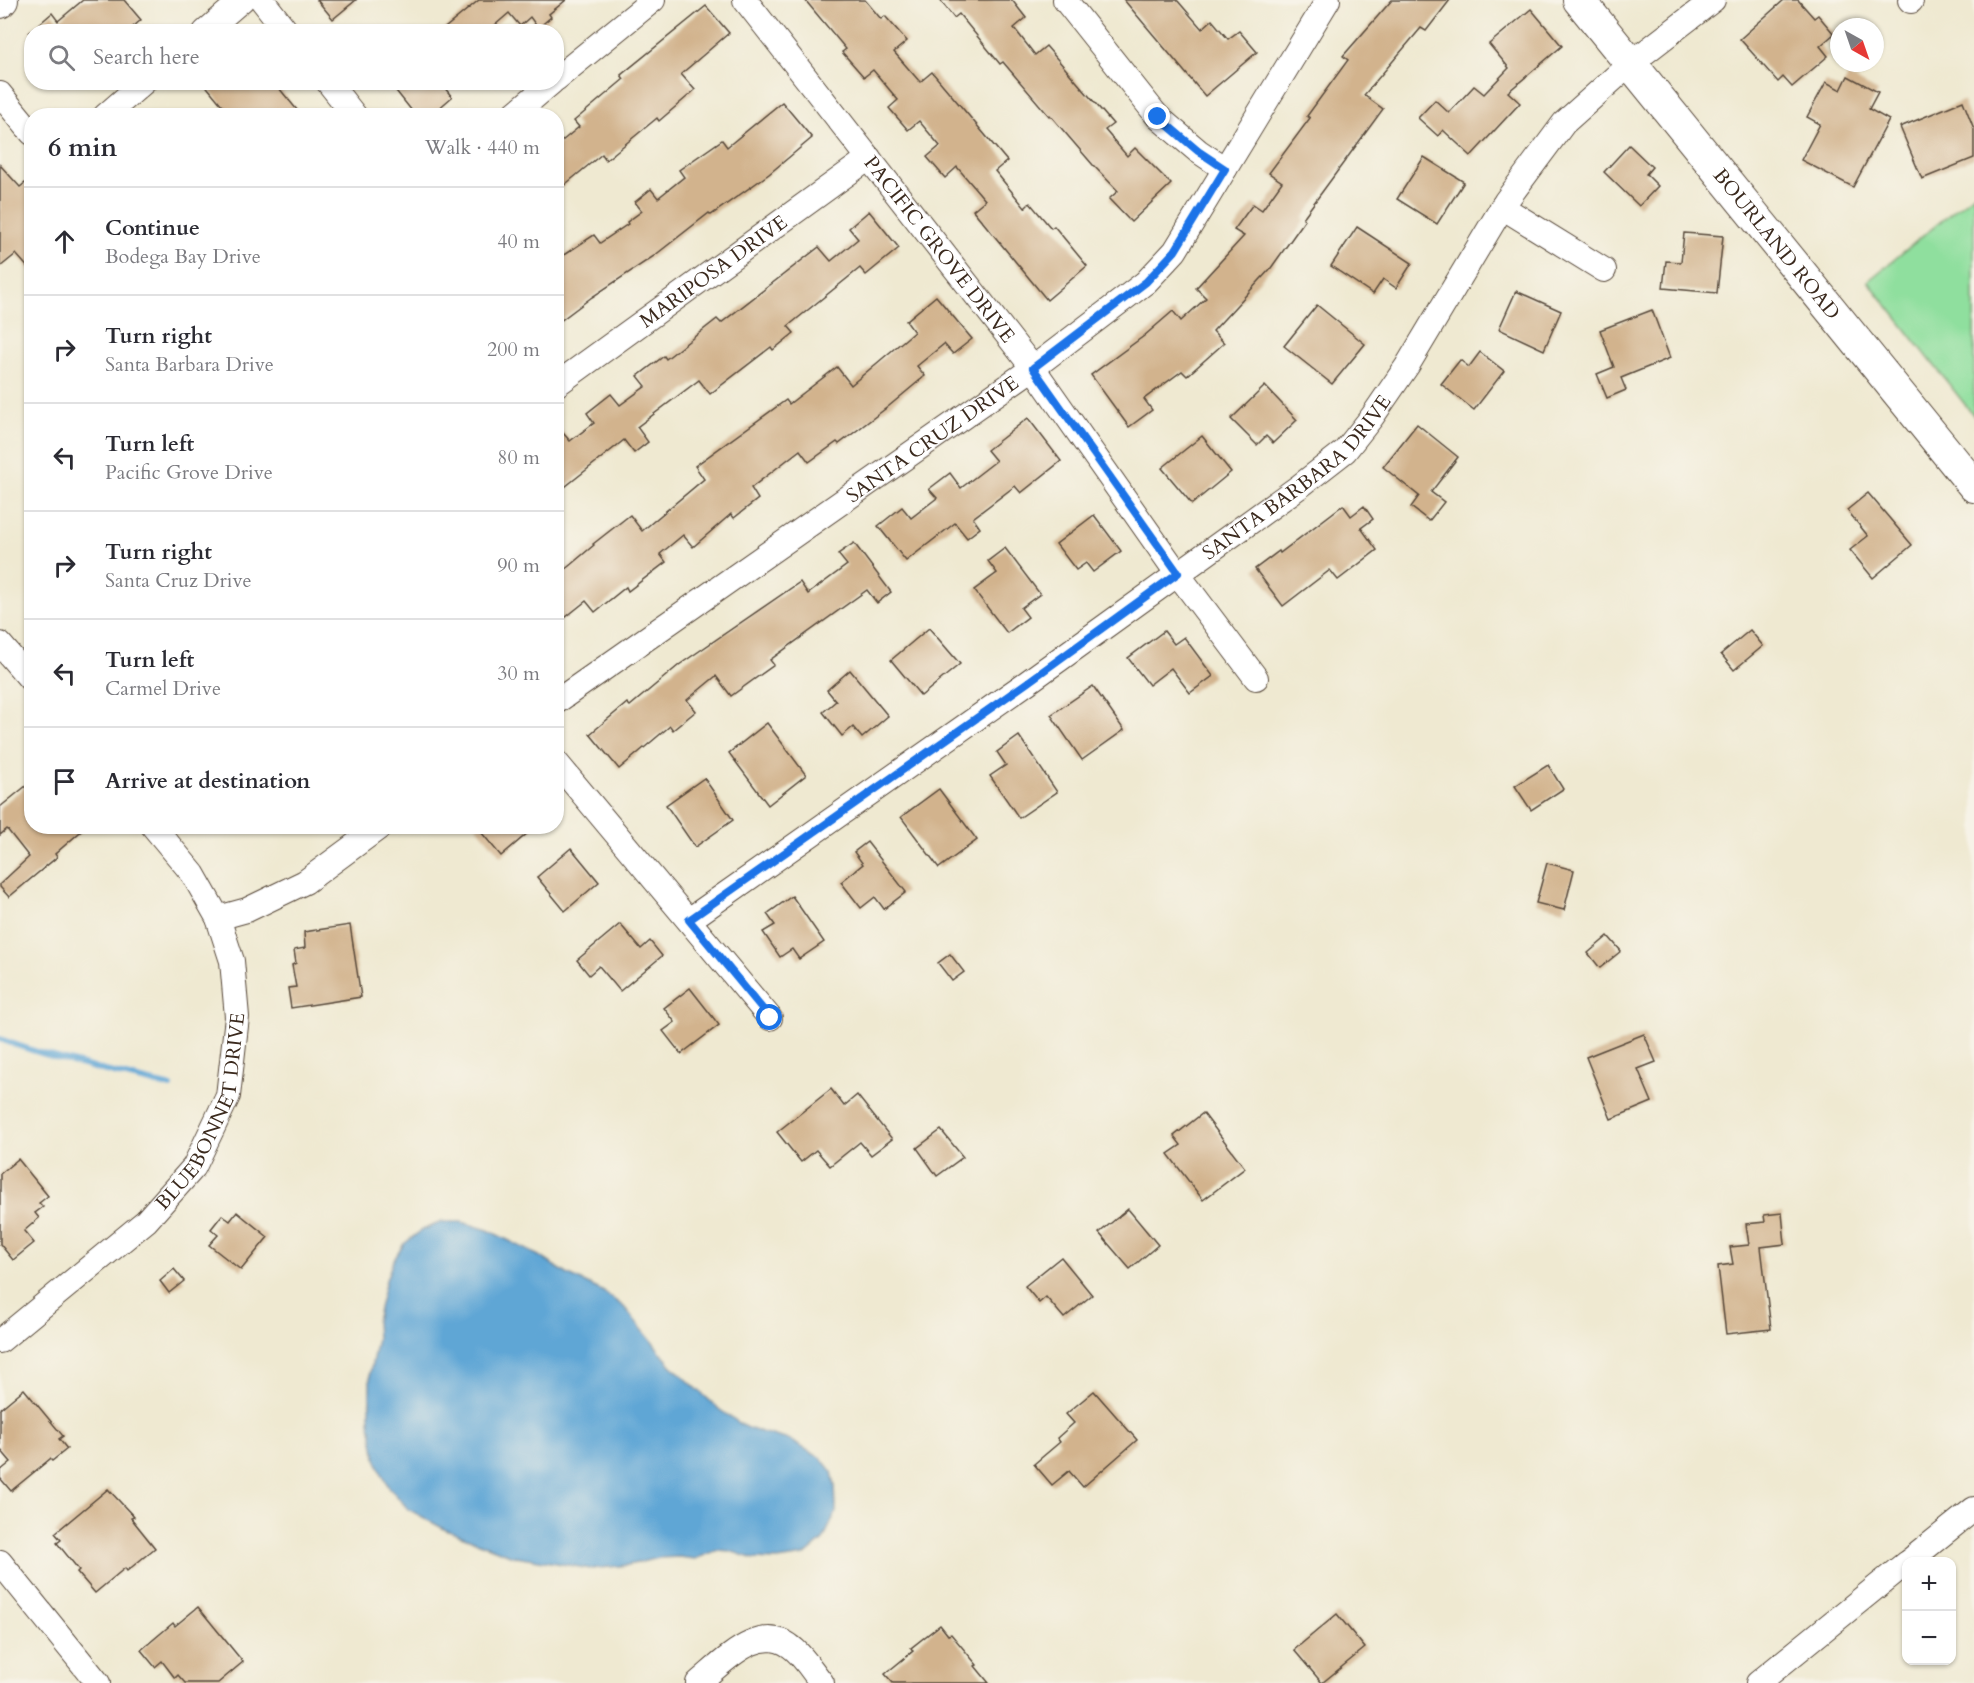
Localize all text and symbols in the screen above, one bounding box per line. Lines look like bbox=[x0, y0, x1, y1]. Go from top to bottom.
north arrow bbox=[1830, 18, 1884, 72]
search box bbox=[24, 24, 564, 90]
icon: search bbox=[45, 41, 78, 74]
text: Search here bbox=[93, 42, 200, 72]
route end bbox=[1144, 103, 1170, 129]
text: 6 min bbox=[48, 130, 117, 165]
text: Walk · 440 m bbox=[425, 134, 540, 161]
street label: PACIFIC GROVE DRIVE bbox=[858, 150, 1021, 348]
street label: BOURLAND ROAD bbox=[1707, 162, 1847, 325]
street label: MARIPOSA DRIVE bbox=[634, 208, 792, 334]
text: Continue bbox=[105, 213, 200, 243]
icon: ahead bbox=[48, 225, 81, 258]
text: 40 m bbox=[497, 228, 540, 255]
text: Bodega Bay Drive bbox=[105, 243, 261, 270]
text: Turn right bbox=[105, 321, 212, 351]
icon: right bbox=[48, 333, 81, 366]
text: 200 m bbox=[487, 336, 540, 363]
text: Santa Barbara Drive bbox=[105, 351, 274, 378]
street label: SANTA CRUZ DRIVE bbox=[840, 369, 1024, 508]
street label: SANTA BARBARA DRIVE bbox=[1197, 389, 1397, 566]
text: Turn left bbox=[105, 429, 194, 459]
icon: left bbox=[48, 441, 81, 474]
text: 80 m bbox=[497, 444, 540, 471]
text: Pacific Grove Drive bbox=[105, 459, 273, 486]
text: Turn right bbox=[105, 537, 212, 567]
icon: right bbox=[48, 549, 81, 582]
text: 90 m bbox=[497, 552, 540, 579]
text: Santa Cruz Drive bbox=[105, 567, 252, 594]
text: Turn left bbox=[105, 645, 194, 675]
icon: left bbox=[48, 657, 81, 690]
text: 30 m bbox=[497, 660, 540, 687]
text: Carmel Drive bbox=[105, 675, 221, 702]
icon: arrive bbox=[48, 765, 81, 798]
text: Arrive at destination bbox=[105, 766, 310, 796]
route start bbox=[756, 1004, 782, 1030]
street label: BLUEBONNET DRIVE bbox=[149, 1011, 251, 1216]
map controls bbox=[1902, 1557, 1956, 1665]
button: + bbox=[1902, 1557, 1956, 1611]
button: − bbox=[1902, 1611, 1956, 1665]

